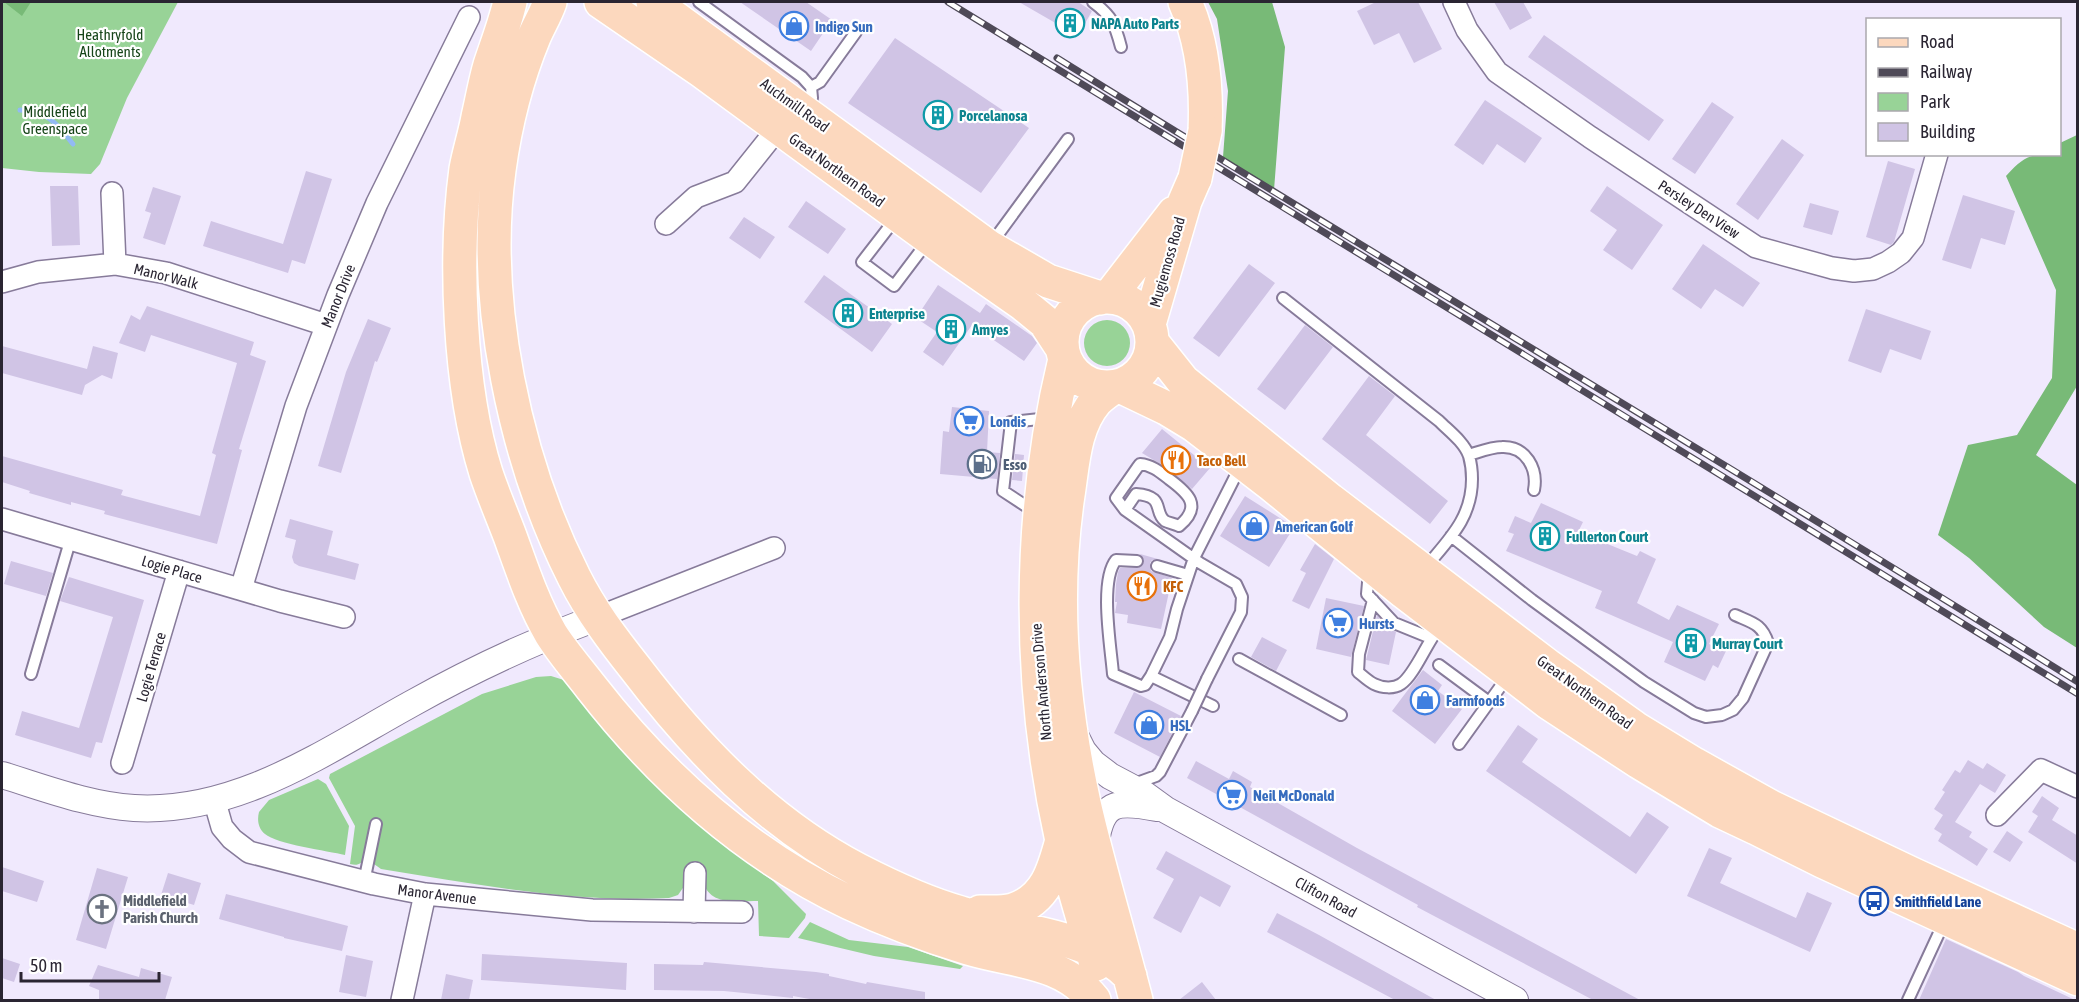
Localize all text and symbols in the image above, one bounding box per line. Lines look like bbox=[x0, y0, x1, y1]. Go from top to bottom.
building icon: NAPA Auto Parts bbox=[1054, 7, 1086, 39]
shop icon: Indigo Sun bbox=[778, 10, 810, 42]
place label: NAPA Auto Parts bbox=[1091, 15, 1180, 32]
place label: Indigo Sun bbox=[815, 18, 873, 35]
legend bbox=[1866, 18, 2061, 156]
park label: Heathryfold Allotments bbox=[77, 26, 143, 60]
text: Road bbox=[1920, 31, 1954, 52]
text: Railway bbox=[1920, 61, 1972, 82]
street label: Auchmill Road bbox=[758, 75, 832, 135]
text: Park bbox=[1920, 91, 1950, 112]
building icon: Porcelanosa bbox=[922, 99, 954, 131]
park label: Middlefield Greenspace bbox=[23, 103, 88, 137]
place label: Porcelanosa bbox=[959, 107, 1028, 124]
text: Building bbox=[1920, 121, 1975, 142]
street label: Great Northern Road bbox=[786, 130, 888, 210]
street label: Persley Den View bbox=[1655, 176, 1743, 242]
street label: Mugiemoss Road bbox=[1146, 215, 1188, 309]
street label: Manor Walk bbox=[132, 260, 200, 292]
street label: Manor Drive bbox=[318, 262, 358, 330]
building icon: Enterprise bbox=[832, 297, 864, 329]
place label: Enterprise bbox=[869, 305, 925, 322]
building icon: Amyes bbox=[935, 313, 967, 345]
place label: Amyes bbox=[971, 321, 1009, 338]
supermarket icon: Londis bbox=[953, 405, 985, 437]
place label: Londis bbox=[990, 413, 1027, 430]
restaurant icon: Taco Bell bbox=[1160, 444, 1192, 476]
fuel station icon: Esso bbox=[966, 448, 998, 480]
place label: Taco Bell bbox=[1197, 452, 1247, 469]
place label: Esso bbox=[1003, 456, 1027, 473]
shop icon: American Golf bbox=[1238, 510, 1270, 542]
place label: American Golf bbox=[1274, 518, 1354, 535]
building icon: Fullerton Court bbox=[1529, 520, 1561, 552]
place label: Fullerton Court bbox=[1566, 528, 1649, 545]
street label: Logie Place bbox=[140, 552, 204, 586]
restaurant icon: KFC bbox=[1126, 570, 1158, 602]
place label: KFC bbox=[1163, 578, 1183, 595]
supermarket icon: Hursts bbox=[1322, 607, 1354, 639]
place label: Hursts bbox=[1359, 615, 1395, 632]
street label: North Anderson Drive bbox=[1027, 623, 1055, 741]
building icon: Murray Court bbox=[1675, 627, 1707, 659]
street label: Logie Terrace bbox=[133, 630, 169, 704]
place label: Murray Court bbox=[1712, 635, 1783, 652]
street label: Great Northern Road bbox=[1534, 652, 1636, 732]
shop icon: Farmfoods bbox=[1409, 684, 1441, 716]
place label: Farmfoods bbox=[1446, 692, 1505, 709]
shop icon: HSL bbox=[1133, 709, 1165, 741]
place label: HSL bbox=[1170, 717, 1191, 734]
supermarket icon: Neil McDonald bbox=[1216, 779, 1248, 811]
place label: Neil McDonald bbox=[1253, 787, 1334, 804]
street label: Clifton Road bbox=[1292, 873, 1360, 921]
street label: Manor Avenue bbox=[397, 881, 478, 907]
bus stop icon: Smithfield Lane bbox=[1858, 885, 1890, 917]
place label: Middlefield Parish Church bbox=[123, 892, 198, 926]
church icon: Middlefield Parish Church bbox=[86, 893, 118, 925]
place label: Smithfield Lane bbox=[1895, 893, 1982, 910]
scale bar bbox=[21, 945, 159, 983]
text: 50 m bbox=[30, 955, 62, 976]

